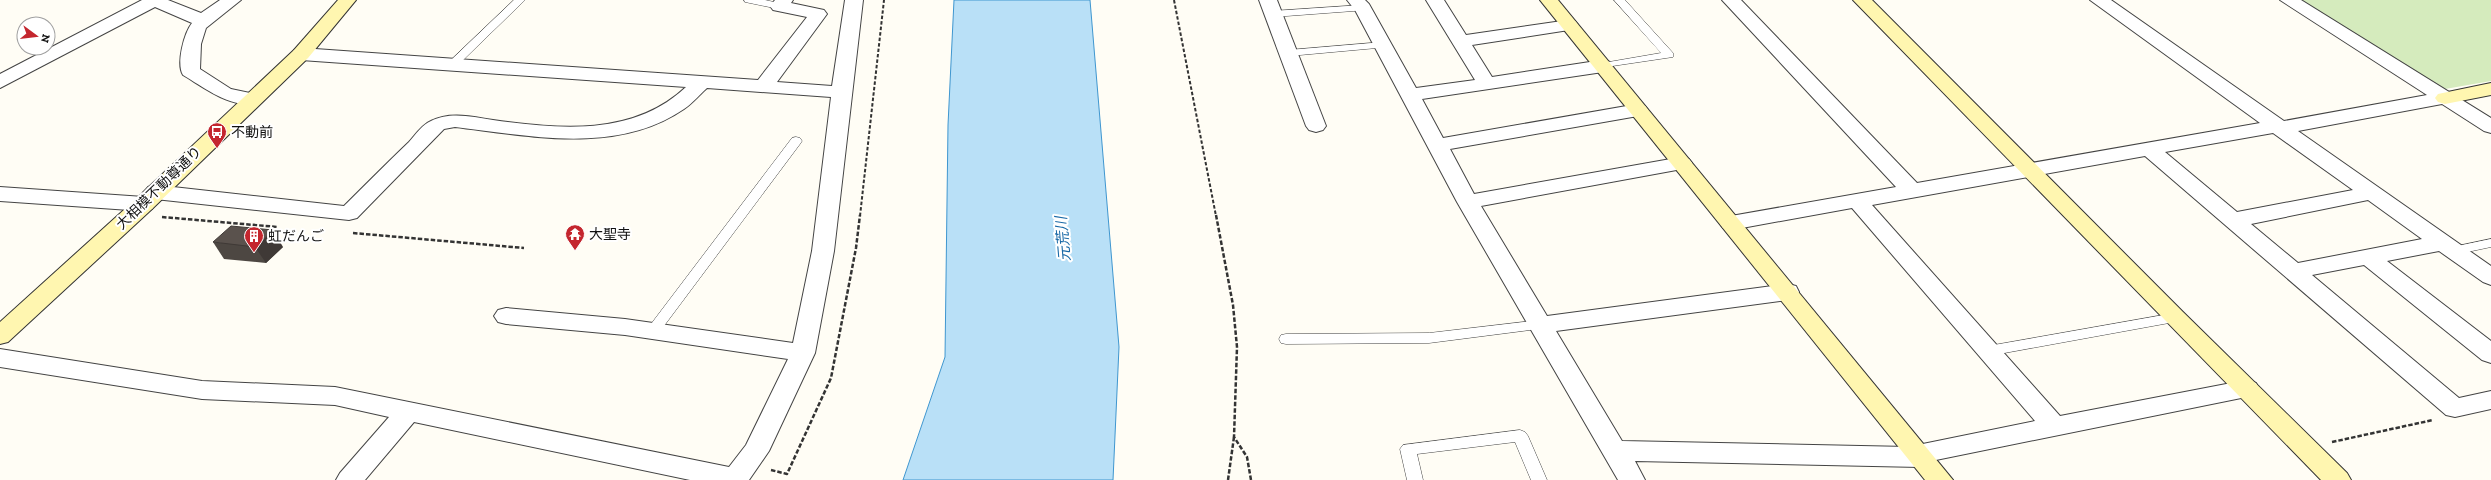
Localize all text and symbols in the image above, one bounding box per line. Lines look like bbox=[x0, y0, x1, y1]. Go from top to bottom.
north arrow bbox=[16, 16, 56, 56]
text: N bbox=[38, 33, 53, 45]
bus stop icon: 不動前 bbox=[206, 121, 228, 149]
place label: 不動前 bbox=[231, 124, 273, 141]
street label: 大相模不動尊通り bbox=[113, 143, 205, 233]
water label: 元荒川 bbox=[1052, 214, 1074, 262]
temple icon: 大聖寺 bbox=[564, 223, 586, 251]
building icon: 虹だんご bbox=[243, 225, 265, 253]
place label: 大聖寺 bbox=[589, 226, 631, 243]
place label: 虹だんご bbox=[268, 228, 324, 245]

